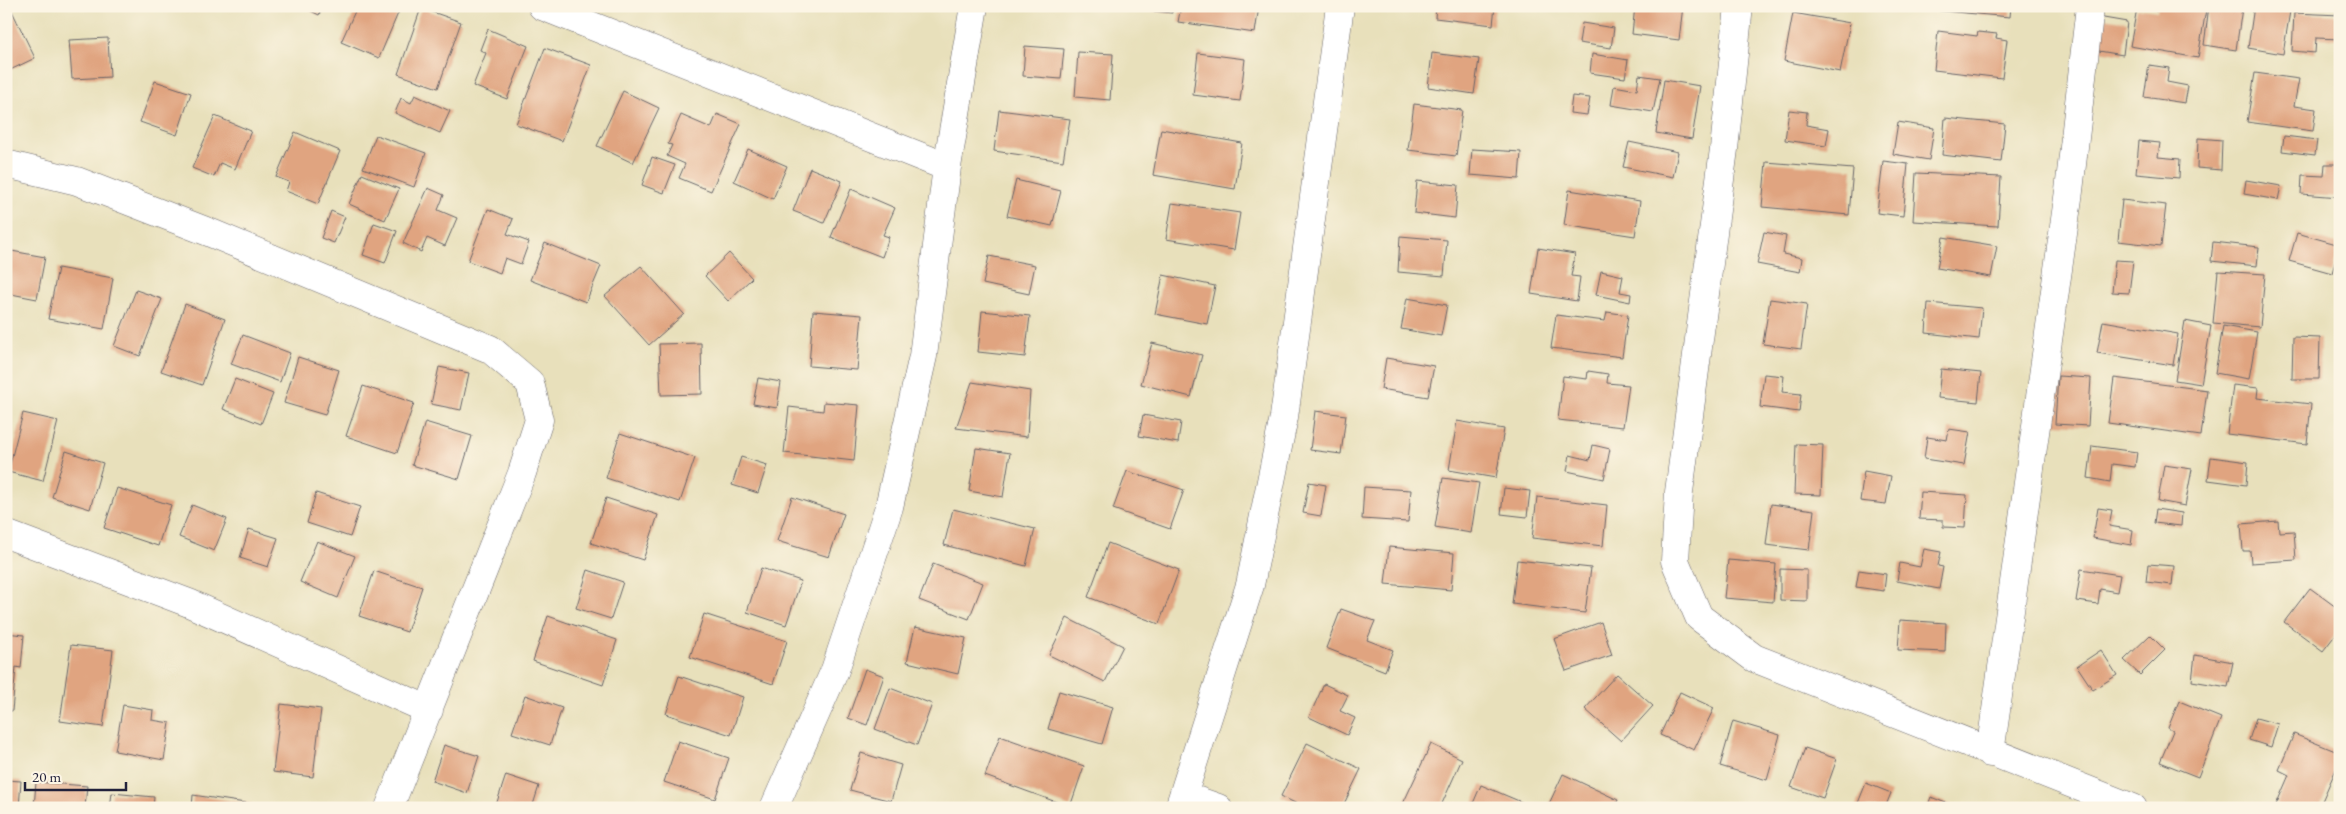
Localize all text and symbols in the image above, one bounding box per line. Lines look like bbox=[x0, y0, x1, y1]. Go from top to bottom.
scale bar bbox=[25, 759, 126, 791]
text: 20 m bbox=[32, 767, 61, 786]

